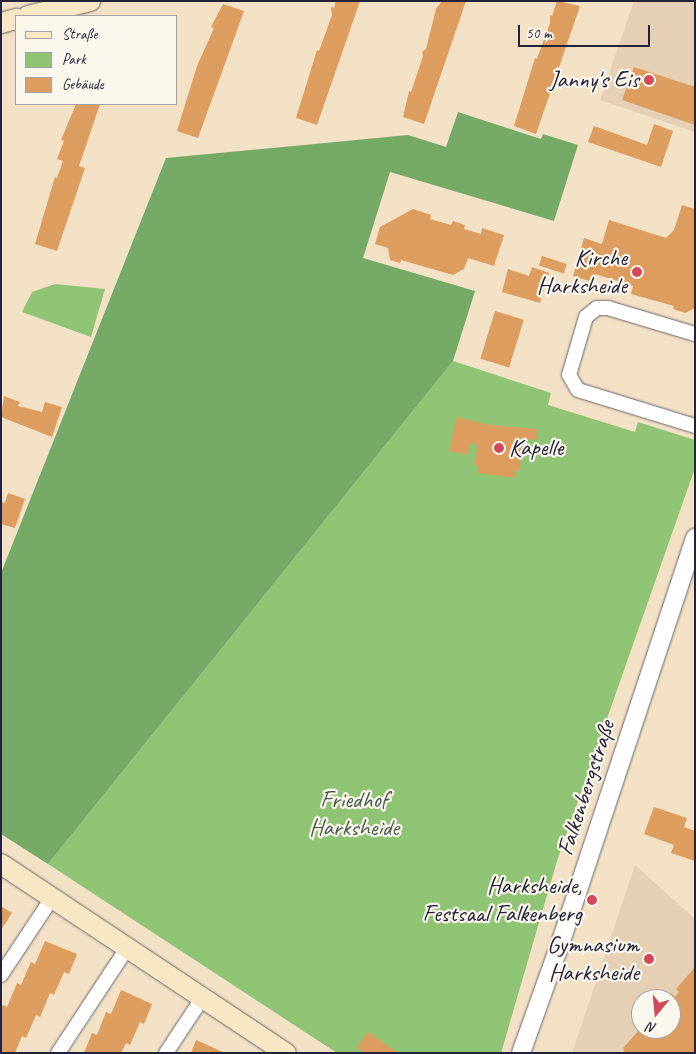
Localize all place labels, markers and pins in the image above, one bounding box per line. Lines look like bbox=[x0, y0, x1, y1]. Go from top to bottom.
place label: Janny's Eis bbox=[549, 66, 639, 94]
marker: Janny's Eis bbox=[643, 74, 655, 86]
place label: Kirche Harksheide bbox=[537, 244, 627, 300]
marker: Kirche Harksheide bbox=[631, 266, 643, 278]
place label: Kapelle bbox=[509, 434, 563, 462]
marker: Kapelle bbox=[493, 442, 505, 454]
place label: Harksheide, Festsaal Falkenberg bbox=[423, 872, 582, 928]
marker: Harksheide, Festsaal Falkenberg bbox=[586, 894, 598, 906]
place label: Gymnasium Harksheide bbox=[547, 931, 639, 987]
marker: Gymnasium Harksheide bbox=[643, 953, 655, 965]

